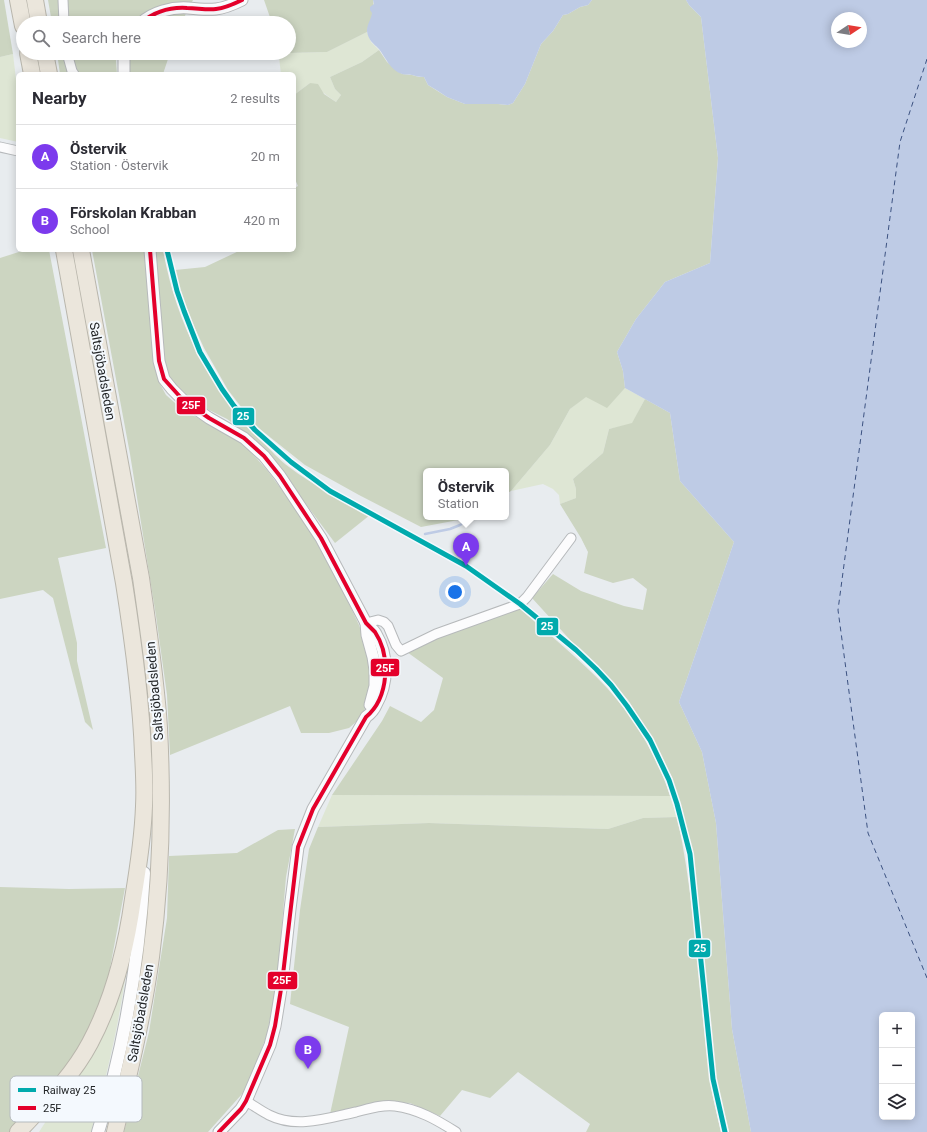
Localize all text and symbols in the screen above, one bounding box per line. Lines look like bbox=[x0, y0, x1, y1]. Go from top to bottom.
north arrow bbox=[831, 12, 867, 48]
search box bbox=[16, 16, 296, 60]
icon: search bbox=[30, 27, 52, 49]
text: Search here bbox=[62, 29, 141, 47]
text: Nearby bbox=[32, 88, 87, 108]
text: 2 results bbox=[230, 91, 280, 106]
text: Östervik bbox=[70, 140, 126, 158]
text: A bbox=[41, 149, 49, 164]
text: 20 m bbox=[251, 149, 280, 164]
text: Station · Östervik bbox=[70, 158, 168, 173]
text: Förskolan Krabban bbox=[70, 204, 196, 222]
text: B bbox=[41, 213, 49, 228]
text: 420 m bbox=[243, 213, 280, 228]
text: School bbox=[70, 222, 110, 237]
street label: Saltsjöbadsleden bbox=[86, 321, 119, 421]
line badge: 25F bbox=[176, 396, 206, 415]
text: 25F bbox=[182, 399, 200, 412]
line badge: 25 bbox=[232, 407, 255, 426]
text: 25 bbox=[237, 410, 249, 423]
popup bbox=[423, 468, 509, 520]
text: Östervik bbox=[438, 478, 494, 496]
text: Station bbox=[438, 496, 479, 511]
pin: A bbox=[453, 533, 479, 566]
your location bbox=[445, 582, 465, 602]
line badge: 25 bbox=[536, 617, 559, 636]
text: 25 bbox=[541, 620, 553, 633]
street label: Saltsjöbadsleden bbox=[143, 641, 166, 741]
line badge: 25F bbox=[370, 658, 400, 677]
text: 25F bbox=[376, 662, 394, 675]
line badge: 25 bbox=[688, 939, 711, 958]
text: 25 bbox=[694, 942, 706, 955]
street label: Saltsjöbadsleden bbox=[124, 963, 157, 1063]
line badge: 25F bbox=[267, 971, 298, 990]
text: 25F bbox=[273, 974, 291, 987]
map controls bbox=[879, 1012, 915, 1120]
button: + bbox=[879, 1012, 915, 1048]
pin: B bbox=[295, 1036, 321, 1069]
button: − bbox=[879, 1048, 915, 1084]
legend bbox=[10, 1076, 142, 1122]
text: Railway 25 bbox=[43, 1084, 96, 1097]
button: layers bbox=[879, 1084, 915, 1120]
text: 25F bbox=[43, 1102, 61, 1115]

